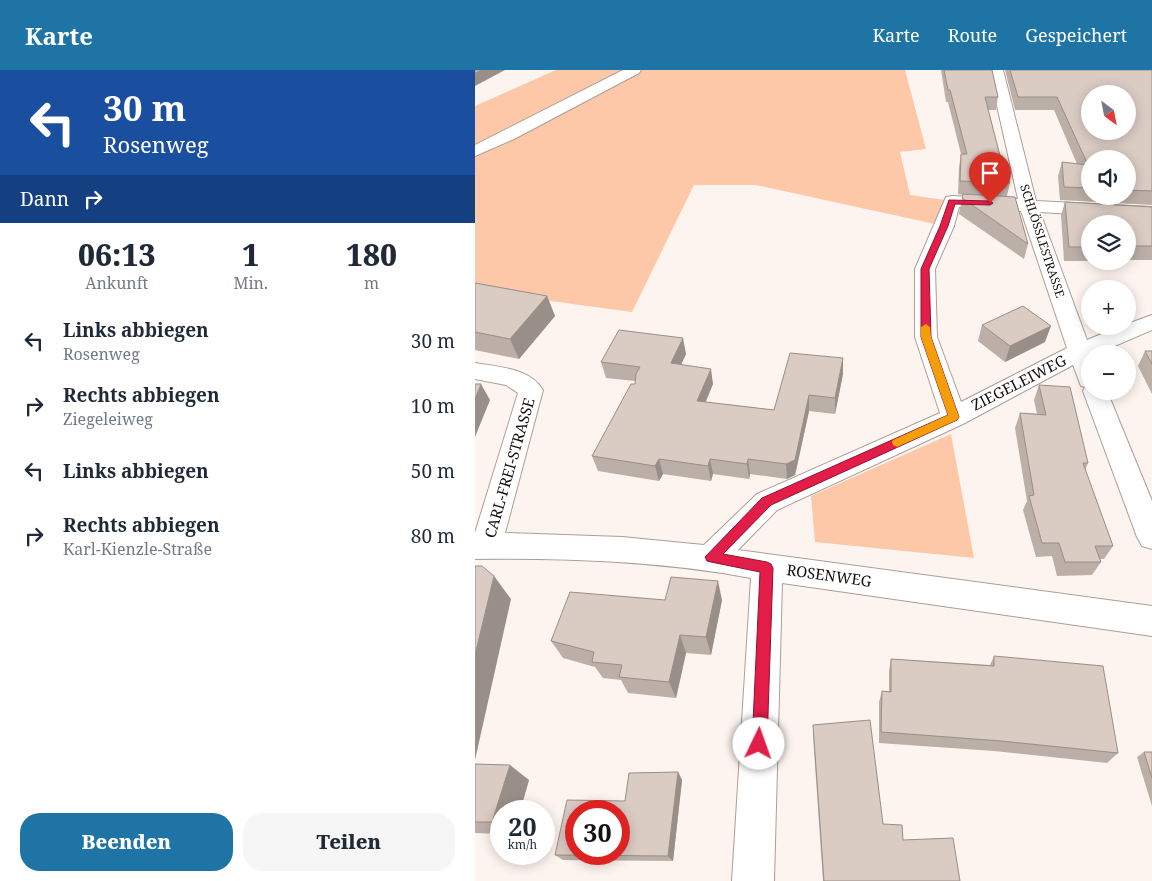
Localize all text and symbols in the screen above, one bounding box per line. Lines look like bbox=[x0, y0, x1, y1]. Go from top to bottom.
text: Karte bbox=[25, 19, 93, 52]
text: Karte bbox=[872, 23, 920, 47]
text: Route bbox=[948, 23, 997, 47]
text: Gespeichert bbox=[1025, 23, 1127, 47]
text: 30 m bbox=[103, 84, 186, 131]
north arrow bbox=[1081, 85, 1136, 140]
map controls bbox=[1081, 85, 1136, 400]
icon: left bbox=[20, 90, 85, 155]
text: Rosenweg bbox=[103, 129, 209, 159]
button: sound bbox=[1081, 150, 1136, 205]
pin bbox=[969, 152, 1011, 203]
icon: arrive bbox=[976, 159, 1004, 187]
street label: SCHLÖSSLESTRASSE bbox=[1016, 182, 1069, 300]
icon: right bbox=[79, 185, 107, 213]
text: Dann bbox=[20, 186, 69, 212]
button: layers bbox=[1081, 215, 1136, 270]
text: 06:13 bbox=[78, 234, 155, 275]
text: 1 bbox=[242, 234, 259, 275]
text: 180 bbox=[346, 234, 397, 275]
text: Ankunft bbox=[85, 272, 148, 294]
text: Min. bbox=[233, 272, 268, 294]
text: m bbox=[364, 272, 379, 294]
button: + bbox=[1081, 280, 1136, 335]
text: Links abbiegen bbox=[63, 317, 209, 343]
icon: left bbox=[20, 327, 48, 355]
text: 30 m bbox=[411, 328, 455, 354]
text: Rosenweg bbox=[63, 343, 140, 365]
button: − bbox=[1081, 345, 1136, 400]
street label: ZIEGELEIWEG bbox=[968, 350, 1070, 415]
text: Rechts abbiegen bbox=[63, 382, 220, 408]
icon: right bbox=[20, 392, 48, 420]
text: 10 m bbox=[411, 393, 455, 419]
street label: CARL-FREI-STRASSE bbox=[479, 395, 539, 540]
text: Ziegeleiweg bbox=[63, 408, 153, 430]
icon: left bbox=[20, 457, 48, 485]
text: Links abbiegen bbox=[63, 458, 209, 484]
text: 50 m bbox=[411, 458, 455, 484]
text: Rechts abbiegen bbox=[63, 512, 220, 538]
icon: right bbox=[20, 522, 48, 550]
text: 80 m bbox=[411, 523, 455, 549]
text: Karl-Kienzle-Straße bbox=[63, 538, 212, 560]
street label: ROSENWEG bbox=[785, 559, 873, 591]
position arrow bbox=[732, 717, 784, 769]
speed limit sign: 30 bbox=[565, 800, 630, 865]
text: 20 bbox=[508, 809, 537, 843]
button: Beenden bbox=[20, 813, 233, 871]
button: Teilen bbox=[243, 813, 455, 871]
text: km/h bbox=[508, 836, 537, 853]

